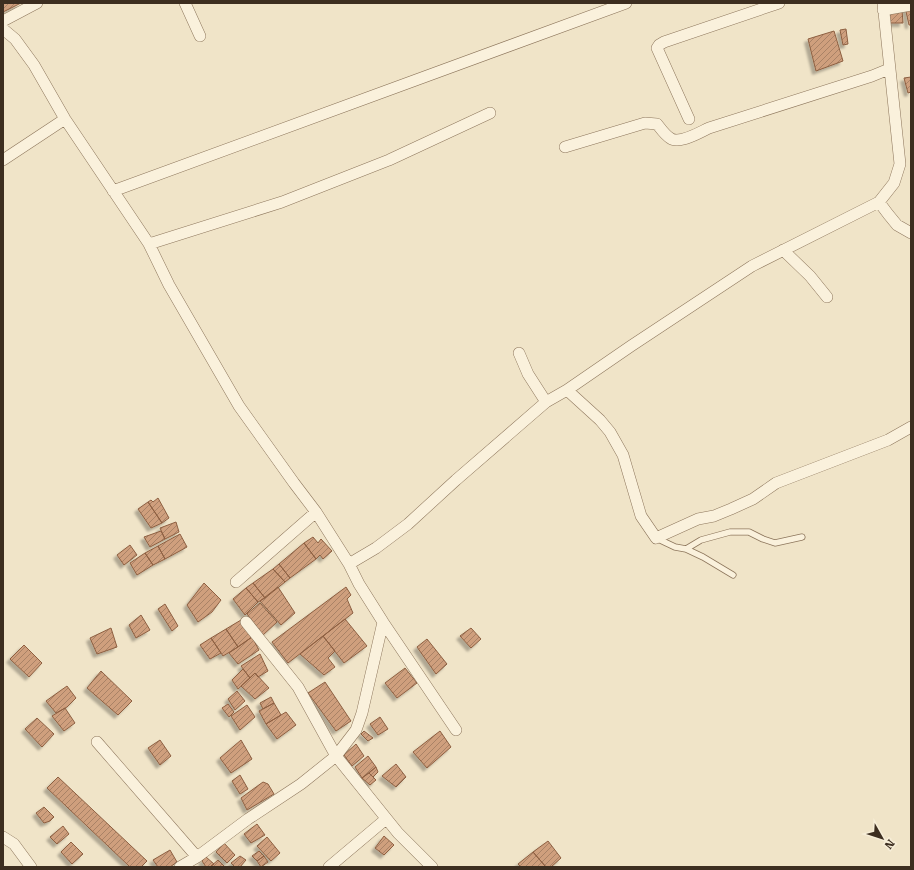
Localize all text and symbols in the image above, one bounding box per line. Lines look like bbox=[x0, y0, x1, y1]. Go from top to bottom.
north arrow bbox=[862, 818, 902, 858]
text: N bbox=[881, 837, 897, 852]

